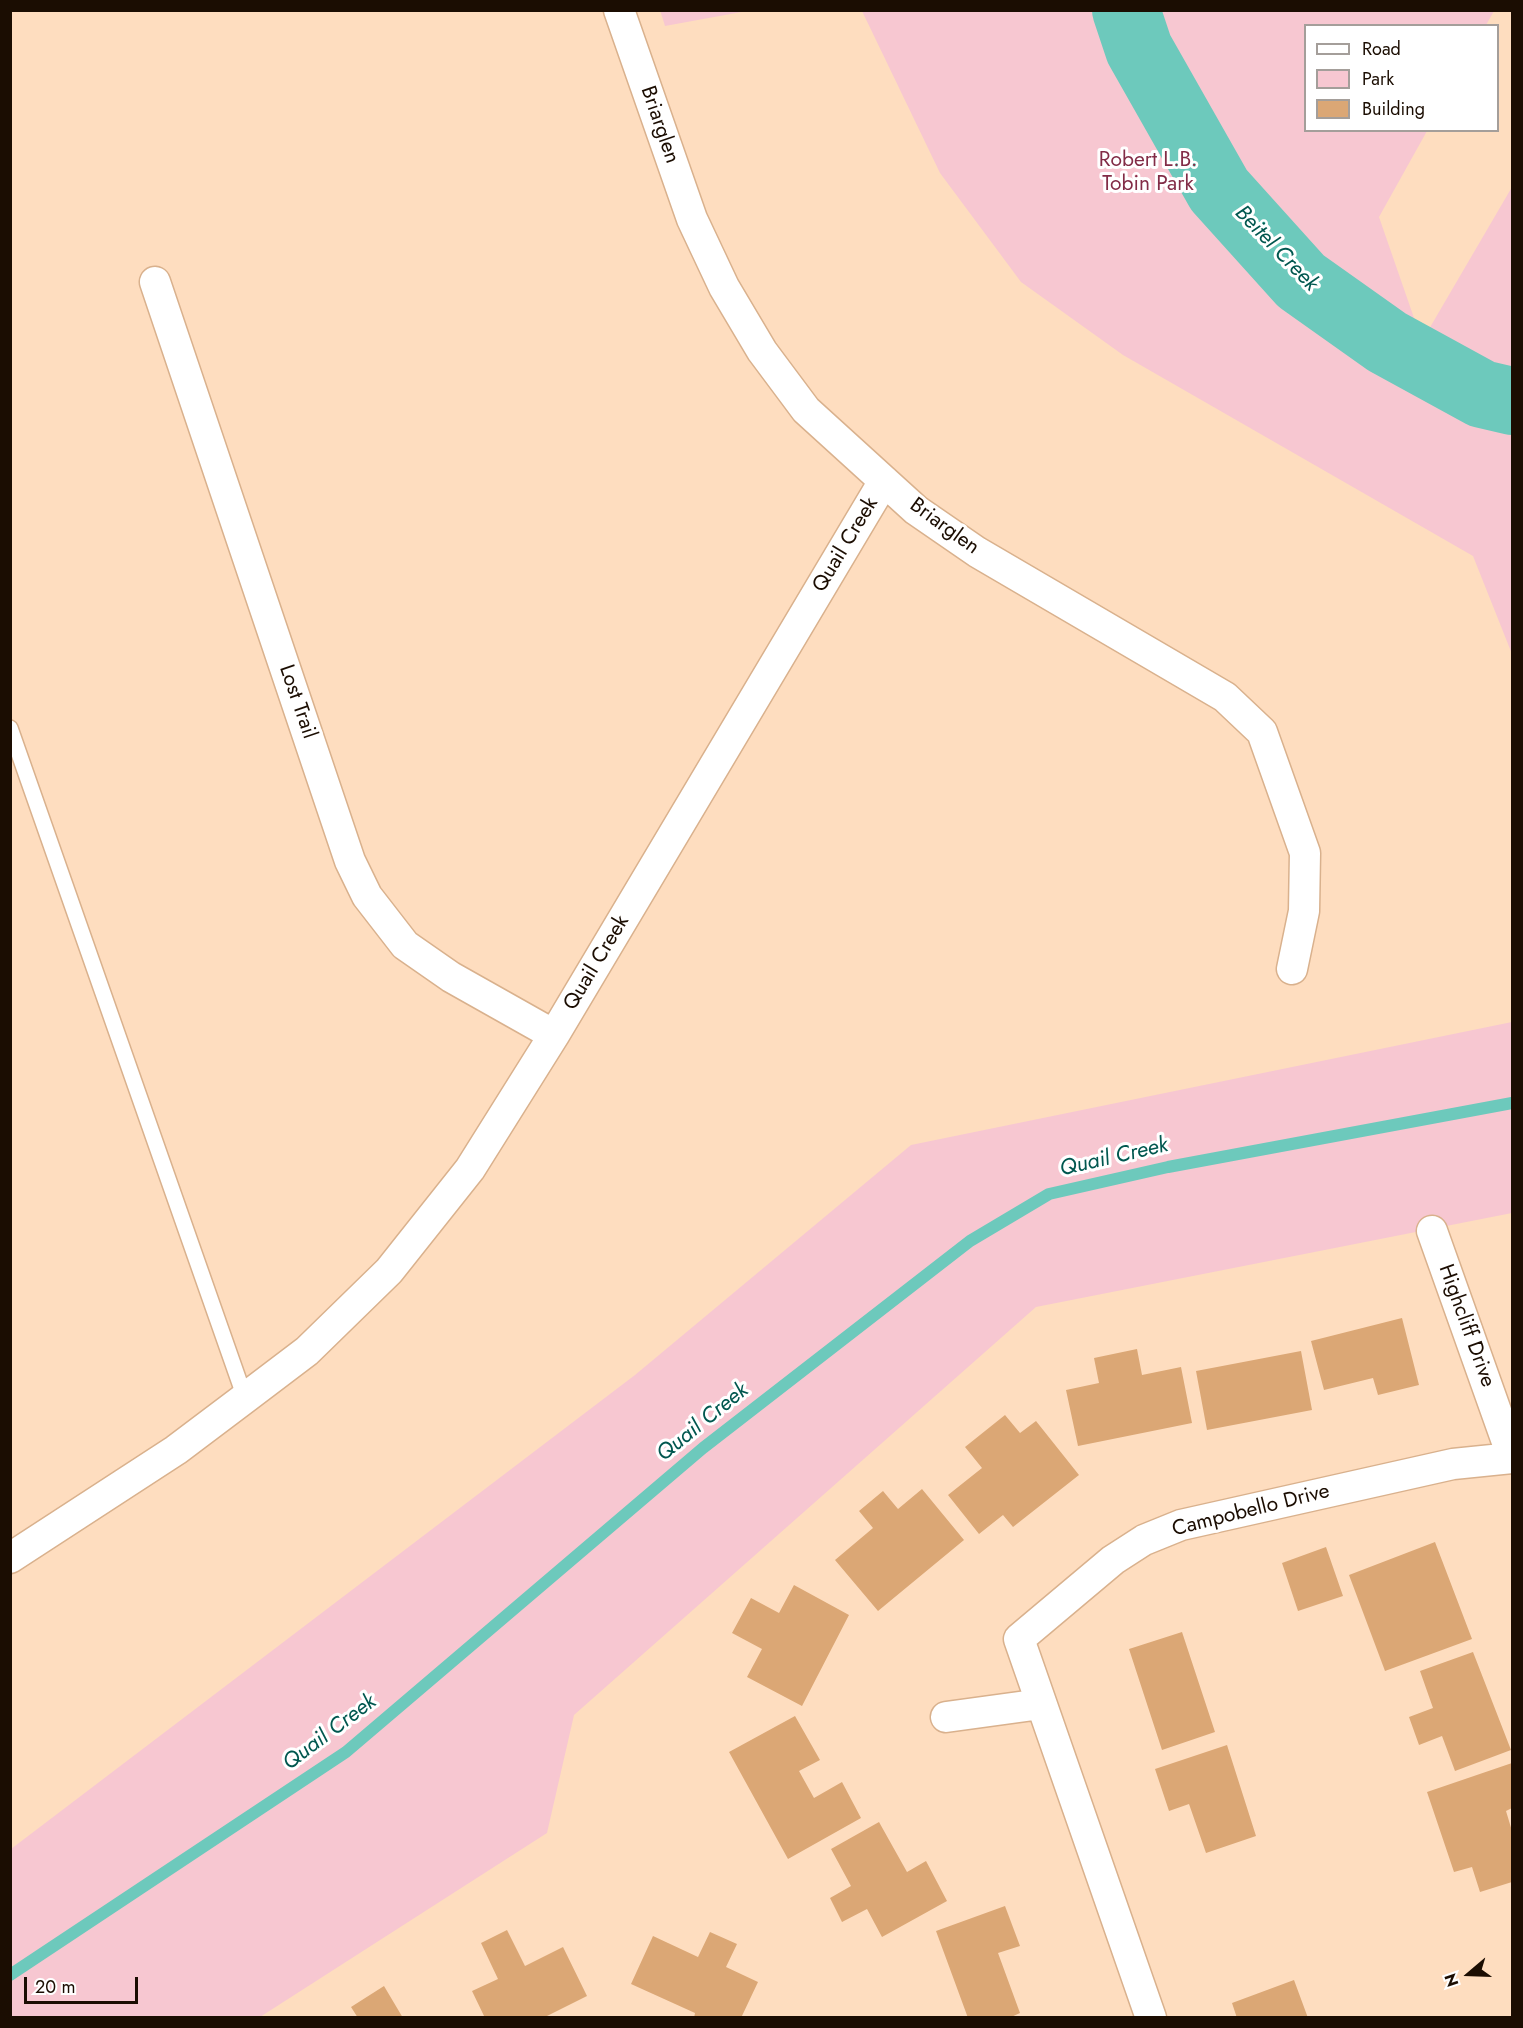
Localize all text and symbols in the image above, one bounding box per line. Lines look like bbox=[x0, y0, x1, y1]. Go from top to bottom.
legend bbox=[1304, 24, 1499, 132]
text: Road bbox=[1362, 36, 1401, 62]
text: Park bbox=[1362, 66, 1394, 92]
street label: Briarglen bbox=[634, 83, 684, 167]
text: Building bbox=[1362, 96, 1425, 122]
park label: Robert L.B. Tobin Park bbox=[1099, 148, 1197, 198]
water label: Beitel Creek bbox=[1229, 201, 1323, 297]
street label: Quail Creek bbox=[808, 493, 884, 597]
street label: Briarglen bbox=[904, 493, 984, 561]
street label: Lost Trail bbox=[273, 662, 321, 742]
street label: Quail Creek bbox=[559, 911, 635, 1015]
water label: Quail Creek bbox=[1057, 1133, 1171, 1183]
street label: Highcliff Drive bbox=[1432, 1261, 1500, 1391]
water label: Quail Creek bbox=[652, 1378, 754, 1468]
street label: Campobello Drive bbox=[1170, 1479, 1332, 1543]
water label: Quail Creek bbox=[278, 1689, 382, 1777]
north arrow bbox=[1439, 1944, 1499, 2004]
scale bar bbox=[27, 1965, 141, 2003]
text: N bbox=[1439, 1970, 1464, 1990]
text: 20 m bbox=[35, 1974, 75, 2000]

